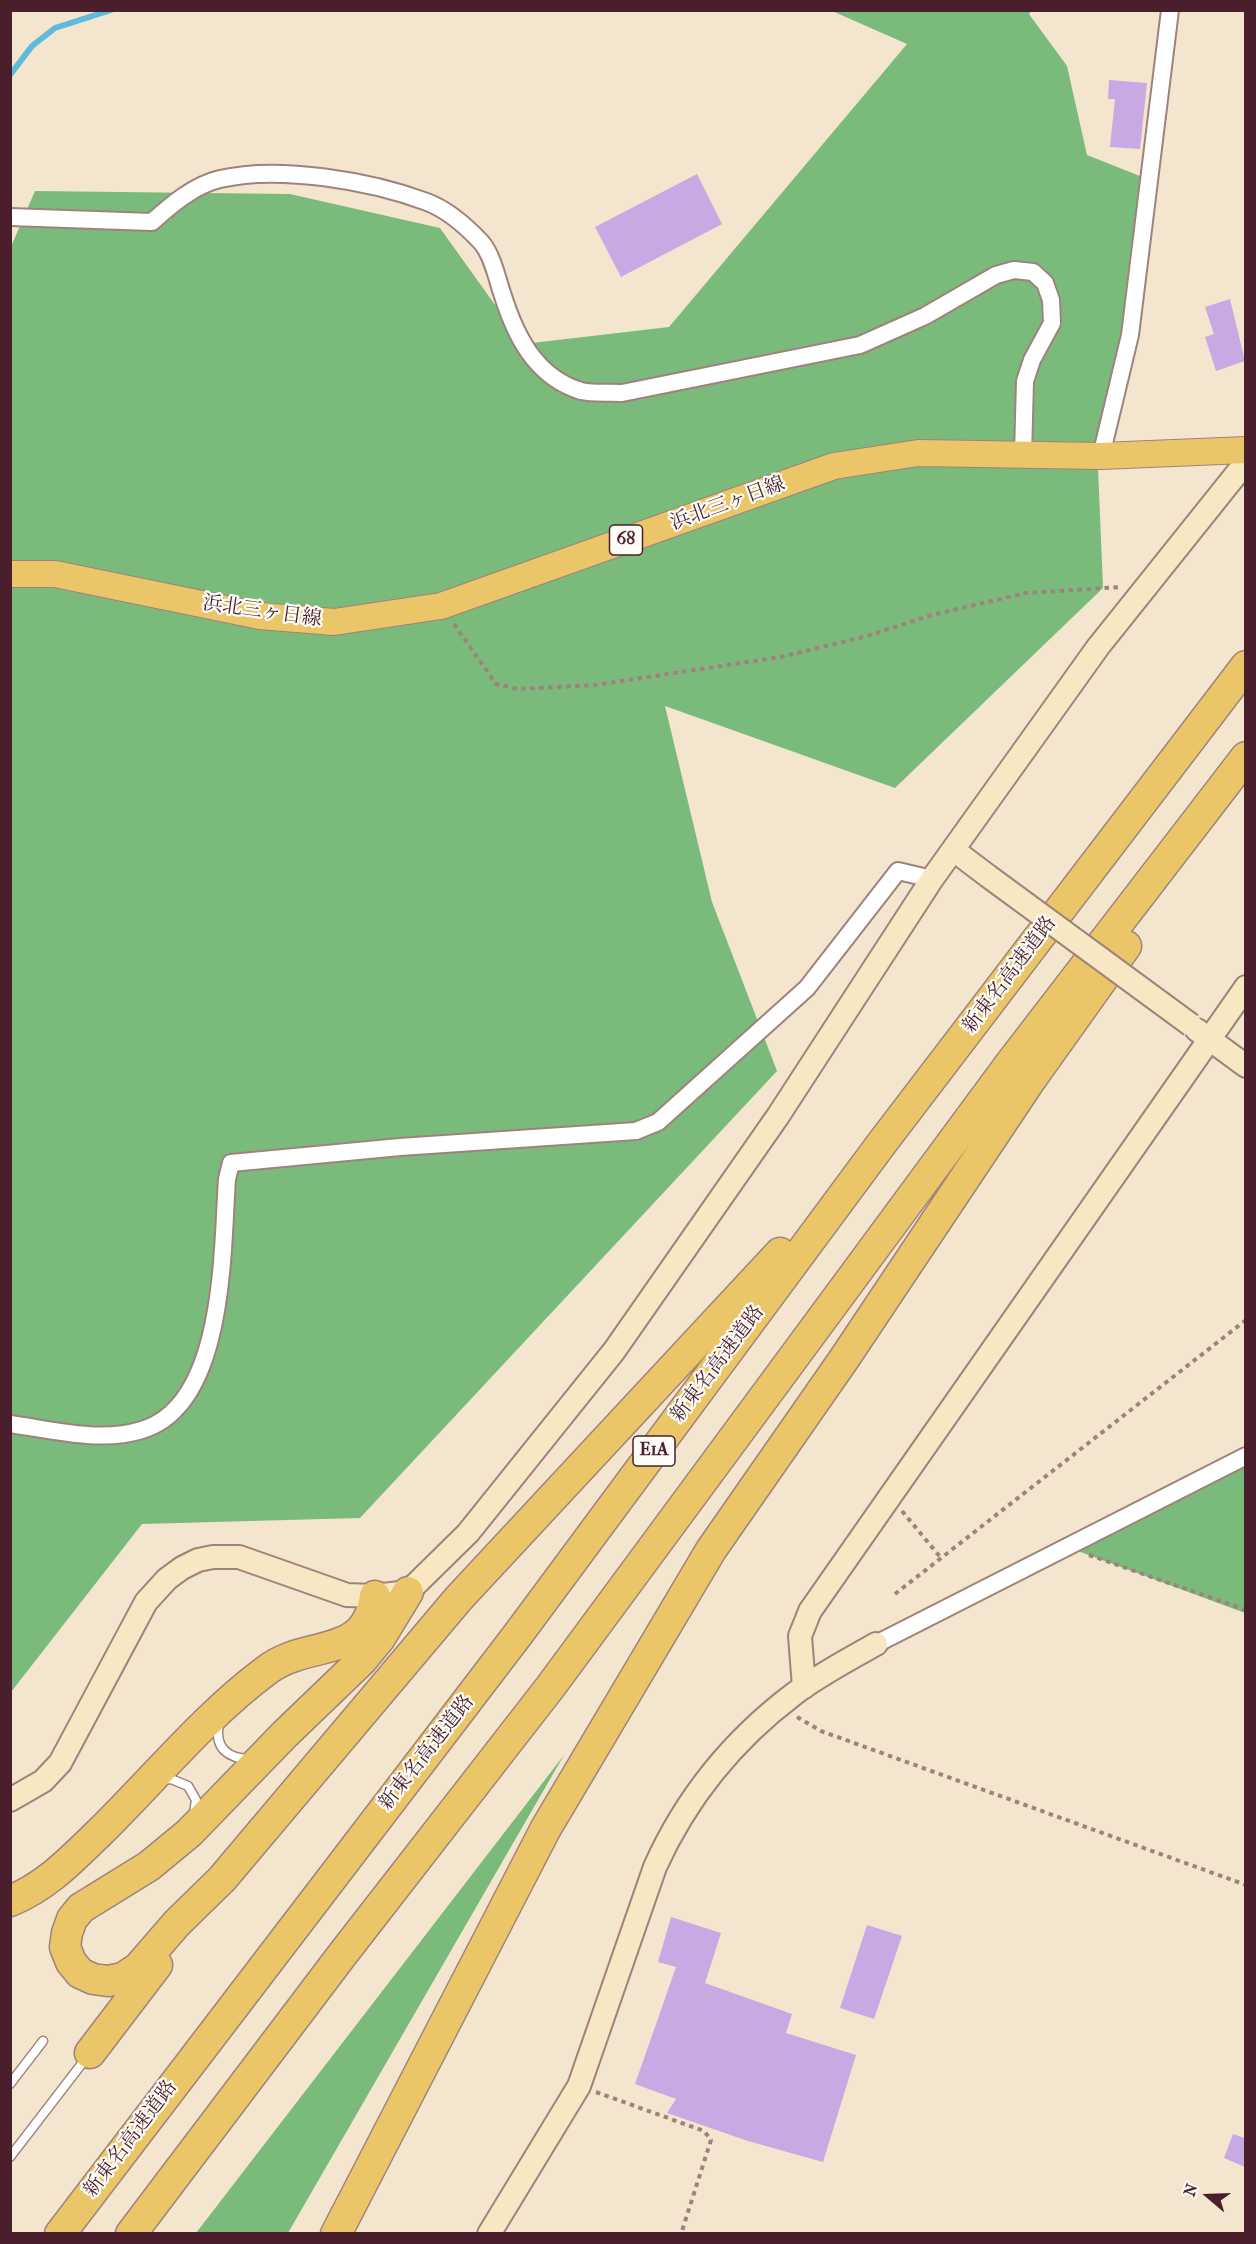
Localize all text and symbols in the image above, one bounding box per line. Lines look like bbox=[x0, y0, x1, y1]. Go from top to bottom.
street label: 浜北三ヶ日線 bbox=[668, 472, 788, 536]
road number: 68 bbox=[610, 525, 642, 555]
street label: 浜北三ヶ日線 bbox=[201, 592, 323, 632]
street label: 新東名高速道路 bbox=[958, 912, 1062, 1038]
street label: 新東名高速道路 bbox=[666, 1301, 770, 1427]
road number: E1A bbox=[633, 1436, 675, 1466]
street label: 新東名高速道路 bbox=[374, 1690, 480, 1816]
street label: 新東名高速道路 bbox=[79, 2076, 183, 2202]
north arrow bbox=[1178, 2166, 1238, 2226]
text: N bbox=[1180, 2181, 1201, 2199]

